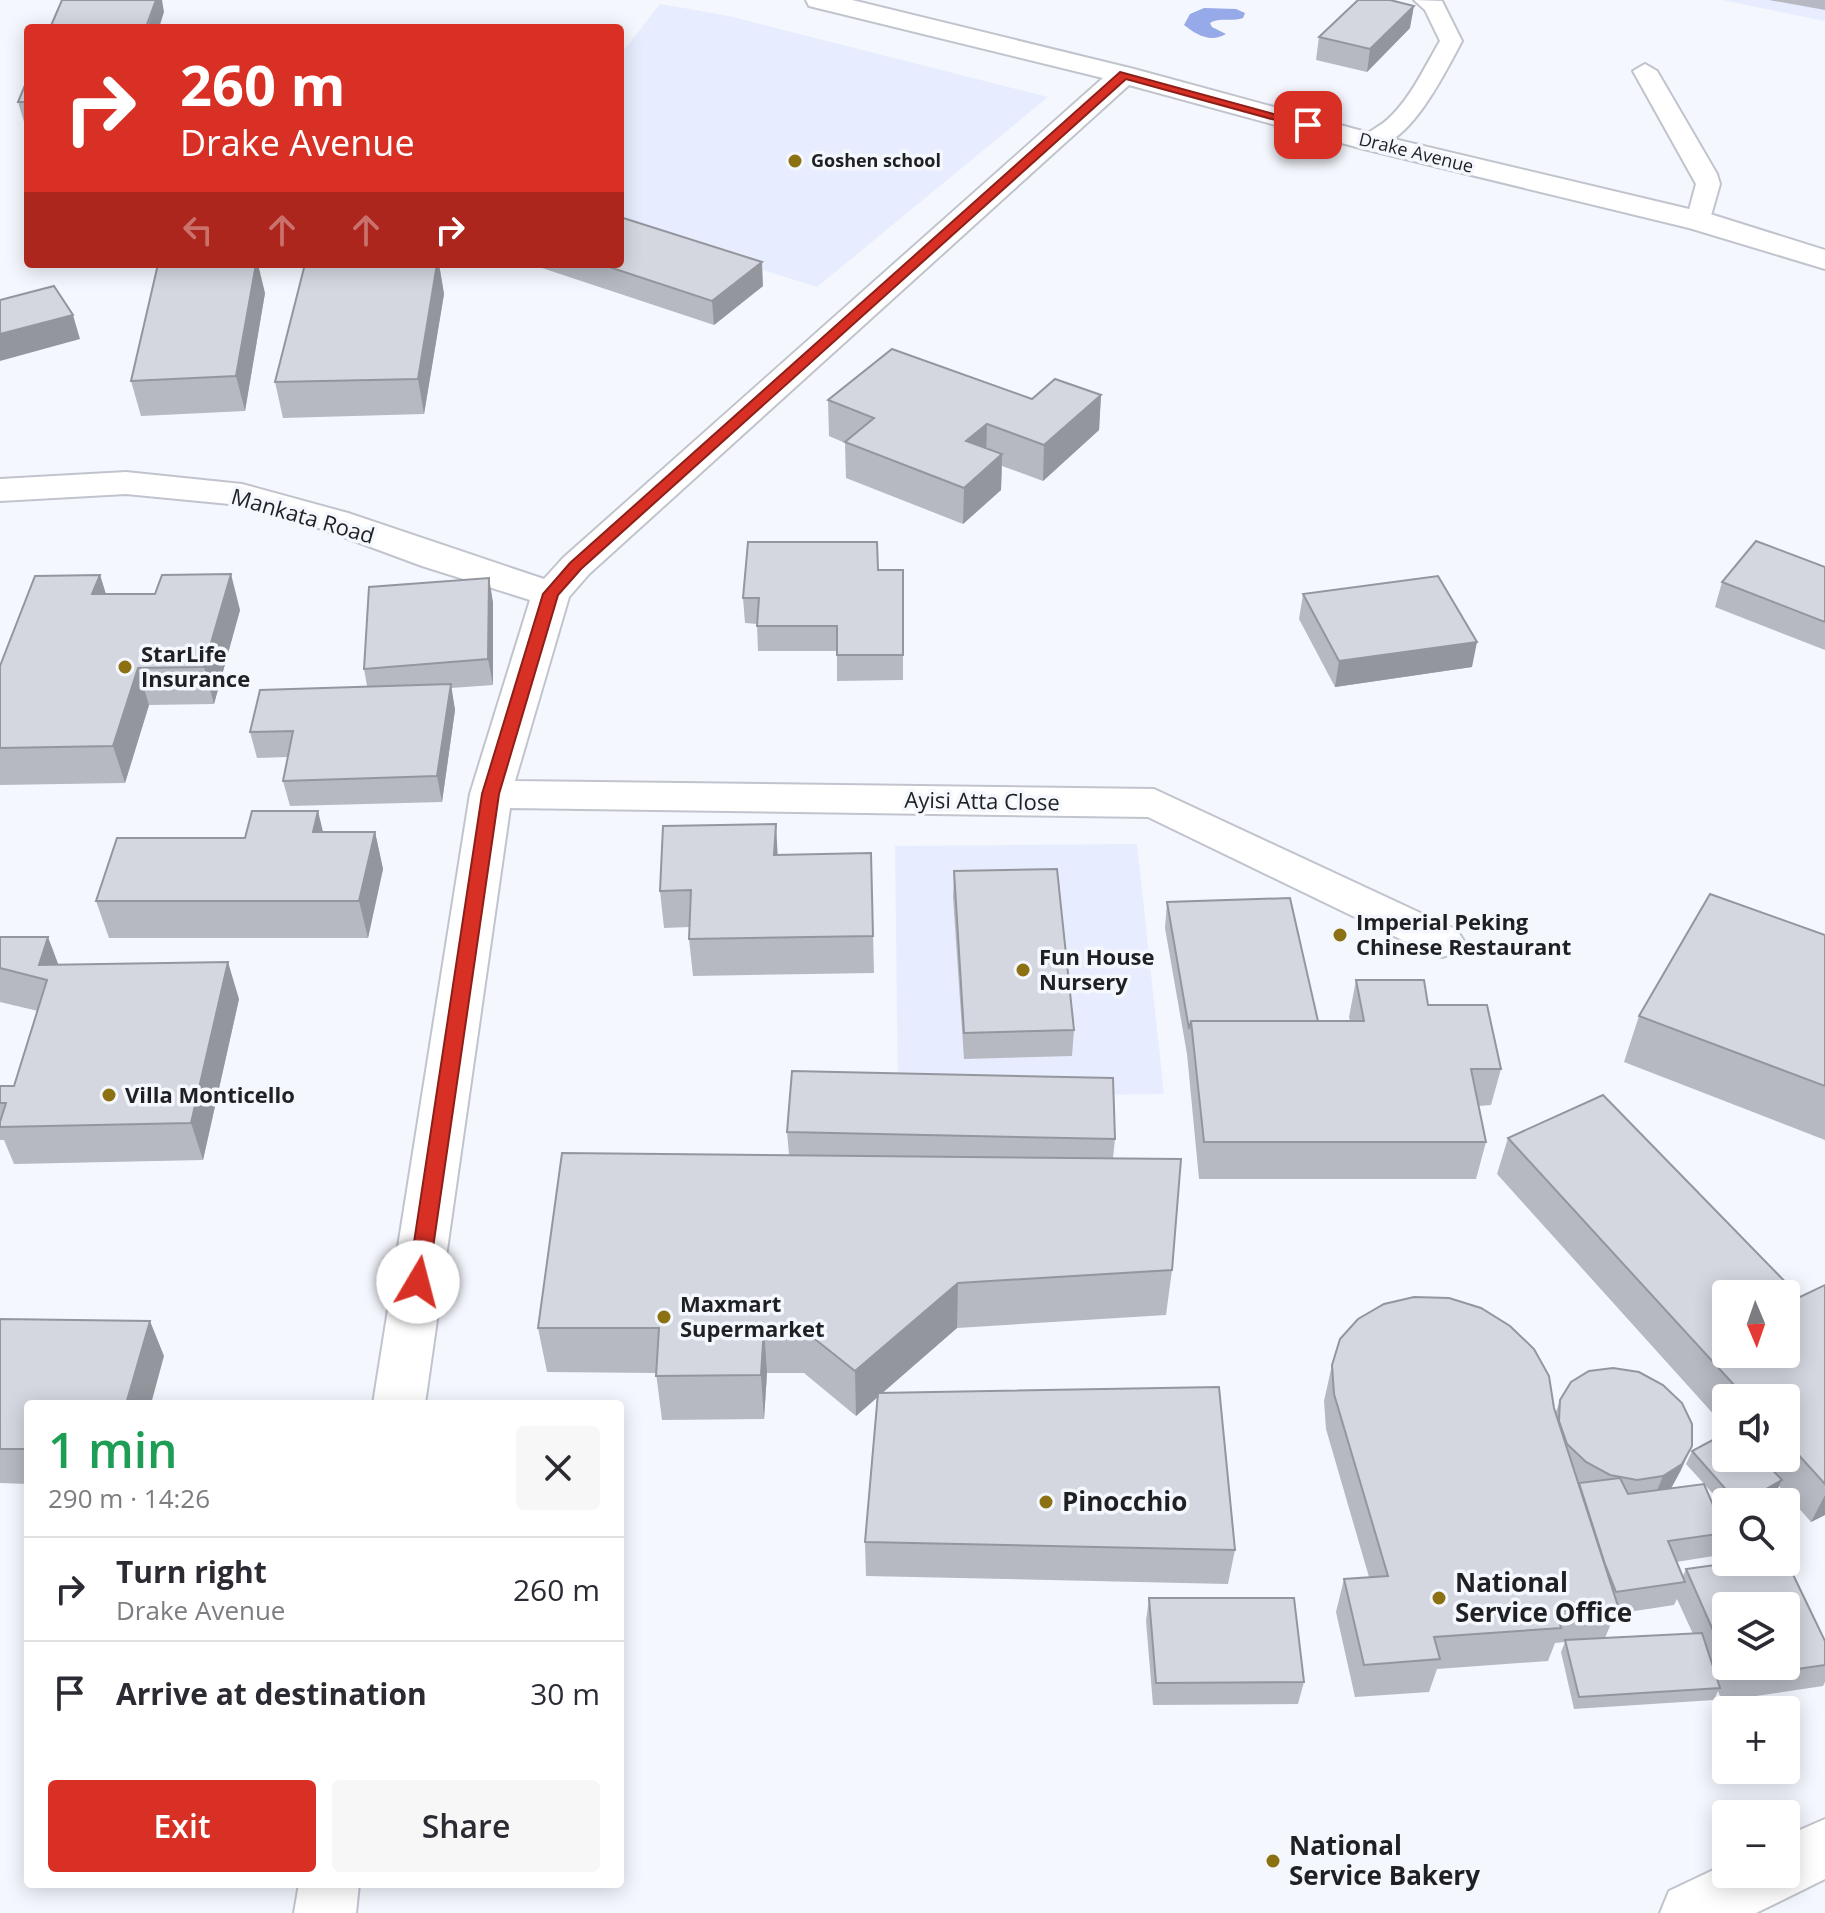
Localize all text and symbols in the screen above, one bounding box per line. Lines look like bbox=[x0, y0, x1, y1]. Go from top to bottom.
text: 260 m bbox=[180, 46, 346, 122]
icon: right bbox=[48, 56, 152, 160]
pin bbox=[1274, 91, 1342, 159]
icon: arrive bbox=[1286, 103, 1330, 147]
text: Drake Avenue bbox=[180, 118, 415, 167]
street label: Drake Avenue bbox=[1356, 126, 1476, 178]
place label: Goshen school bbox=[811, 148, 941, 172]
marker: Goshen school bbox=[786, 152, 804, 170]
icon: left bbox=[176, 208, 220, 252]
icon: ahead bbox=[260, 208, 304, 252]
icon: ahead bbox=[344, 208, 388, 252]
icon: right bbox=[428, 208, 472, 252]
street label: Mankata Road bbox=[228, 480, 378, 550]
place label: StarLife Insurance bbox=[141, 638, 250, 693]
marker: StarLife Insurance bbox=[116, 658, 134, 676]
street label: Ayisi Atta Close bbox=[904, 784, 1060, 816]
place label: Imperial Peking Chinese Restaurant bbox=[1356, 906, 1571, 961]
marker: Imperial Peking Chinese Restaurant bbox=[1331, 926, 1349, 944]
place label: Fun House Nursery bbox=[1039, 941, 1155, 996]
marker: Fun House Nursery bbox=[1014, 961, 1032, 979]
place label: Villa Monticello bbox=[125, 1079, 295, 1109]
marker: Villa Monticello bbox=[100, 1086, 118, 1104]
position arrow bbox=[376, 1240, 460, 1324]
north arrow bbox=[1712, 1280, 1800, 1368]
map controls bbox=[1712, 1280, 1800, 1888]
place label: Maxmart Supermarket bbox=[680, 1288, 825, 1343]
marker: Maxmart Supermarket bbox=[655, 1308, 673, 1326]
button: sound bbox=[1712, 1384, 1800, 1472]
text: 1 min bbox=[48, 1417, 178, 1482]
button: close bbox=[516, 1426, 600, 1510]
text: 290 m · 14:26 bbox=[48, 1480, 210, 1516]
place label: Pinocchio bbox=[1062, 1483, 1187, 1519]
button: search bbox=[1712, 1488, 1800, 1576]
marker: Pinocchio bbox=[1037, 1493, 1055, 1511]
text: Turn right bbox=[116, 1551, 267, 1592]
place label: National Service Office bbox=[1455, 1564, 1632, 1630]
icon: right bbox=[48, 1567, 92, 1611]
text: 260 m bbox=[513, 1569, 600, 1610]
marker: National Service Office bbox=[1430, 1589, 1448, 1607]
text: Drake Avenue bbox=[116, 1592, 285, 1628]
button: layers bbox=[1712, 1592, 1800, 1680]
icon: arrive bbox=[48, 1671, 92, 1715]
text: Arrive at destination bbox=[116, 1673, 427, 1714]
text: 30 m bbox=[530, 1673, 600, 1714]
button: + bbox=[1712, 1696, 1800, 1784]
button: Exit bbox=[48, 1780, 316, 1872]
button: Share bbox=[332, 1780, 600, 1872]
button: − bbox=[1712, 1800, 1800, 1888]
place label: National Service Bakery bbox=[1289, 1827, 1480, 1893]
marker: National Service Bakery bbox=[1264, 1852, 1282, 1870]

